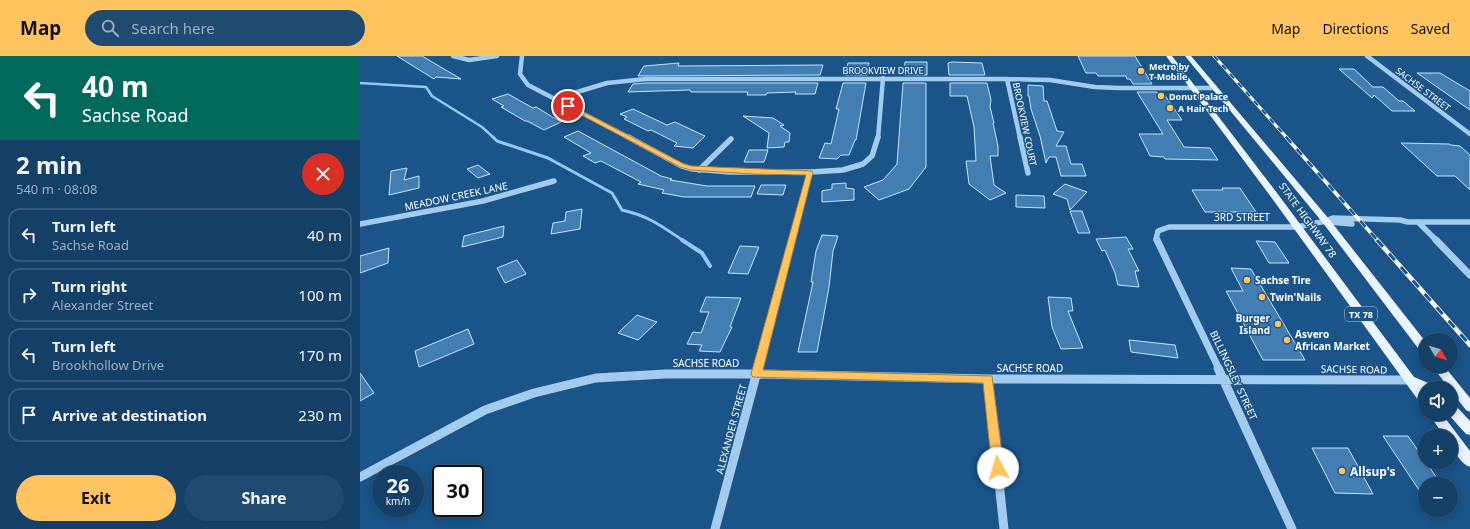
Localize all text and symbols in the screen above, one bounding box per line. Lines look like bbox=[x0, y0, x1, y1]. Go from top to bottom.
search box bbox=[85, 10, 365, 46]
text: Map bbox=[20, 15, 61, 41]
icon: search bbox=[99, 17, 121, 39]
text: Search here bbox=[131, 18, 215, 38]
text: Map bbox=[1271, 19, 1300, 38]
text: Directions bbox=[1322, 19, 1389, 38]
text: Saved bbox=[1411, 19, 1450, 38]
place label: Metro by T-Mobile bbox=[1149, 60, 1190, 83]
street label: BROOKVIEW DRIVE bbox=[843, 64, 923, 77]
street label: SACHSE STREET bbox=[1393, 64, 1453, 114]
marker: Metro by T-Mobile bbox=[1136, 66, 1146, 76]
text: 40 m bbox=[82, 67, 149, 105]
icon: left bbox=[16, 72, 68, 124]
street label: BROOKVIEW COURT bbox=[1010, 81, 1040, 167]
pin bbox=[551, 89, 585, 123]
place label: Donut Palace bbox=[1169, 90, 1228, 103]
marker: Donut Palace bbox=[1156, 91, 1166, 101]
icon: arrive bbox=[557, 95, 579, 117]
place label: A Hair Tech bbox=[1178, 102, 1228, 115]
text: Sachse Road bbox=[82, 103, 188, 127]
marker: A Hair Tech bbox=[1165, 103, 1175, 113]
text: 2 min bbox=[16, 148, 82, 181]
button: close bbox=[302, 153, 344, 195]
street label: MEADOW CREEK LANE bbox=[403, 178, 509, 214]
text: 540 m · 08:08 bbox=[16, 180, 97, 198]
street label: STATE HIGHWAY 78 bbox=[1276, 180, 1340, 261]
street label: 3RD STREET bbox=[1214, 210, 1270, 224]
text: Turn left bbox=[52, 216, 116, 236]
icon: left bbox=[18, 224, 40, 246]
text: 40 m bbox=[307, 225, 342, 245]
text: Sachse Road bbox=[52, 236, 129, 254]
place label: Sachse Tire bbox=[1255, 273, 1311, 287]
marker: Sachse Tire bbox=[1242, 275, 1252, 285]
text: Turn right bbox=[52, 276, 127, 296]
icon: right bbox=[18, 284, 40, 306]
text: 100 m bbox=[298, 285, 342, 305]
place label: Twin'Nails bbox=[1270, 290, 1321, 304]
marker: Twin'Nails bbox=[1257, 292, 1267, 302]
text: Alexander Street bbox=[52, 296, 153, 314]
road number: TX 78 bbox=[1345, 307, 1377, 321]
place label: Burger Island bbox=[1236, 311, 1271, 337]
marker: Burger Island bbox=[1273, 319, 1283, 329]
place label: Asvero African Market bbox=[1295, 327, 1371, 353]
street label: BILLINGSLEY STREET bbox=[1207, 328, 1261, 422]
north arrow bbox=[1418, 333, 1458, 373]
map controls bbox=[1418, 333, 1458, 517]
marker: Asvero African Market bbox=[1282, 335, 1292, 345]
text: Turn left bbox=[52, 336, 116, 356]
icon: left bbox=[18, 344, 40, 366]
text: 170 m bbox=[298, 345, 342, 365]
text: Brookhollow Drive bbox=[52, 356, 164, 374]
street label: SACHSE ROAD bbox=[673, 356, 739, 370]
street label: SACHSE ROAD bbox=[997, 361, 1063, 375]
street label: SACHSE ROAD bbox=[1321, 361, 1387, 377]
button: sound bbox=[1418, 381, 1458, 421]
street label: ALEXANDER STREET bbox=[712, 382, 750, 476]
icon: arrive bbox=[18, 404, 40, 426]
text: Arrive at destination bbox=[52, 405, 207, 425]
text: 230 m bbox=[298, 405, 342, 425]
button: + bbox=[1418, 429, 1458, 469]
position arrow bbox=[977, 447, 1019, 489]
place label: Allsup's bbox=[1350, 463, 1396, 480]
speed limit sign: 30 bbox=[432, 465, 484, 517]
marker: Allsup's bbox=[1337, 466, 1347, 476]
text: 26 bbox=[387, 472, 409, 499]
button: Exit bbox=[16, 475, 176, 521]
button: Share bbox=[184, 475, 344, 521]
button: − bbox=[1418, 477, 1458, 517]
text: km/h bbox=[386, 494, 410, 508]

